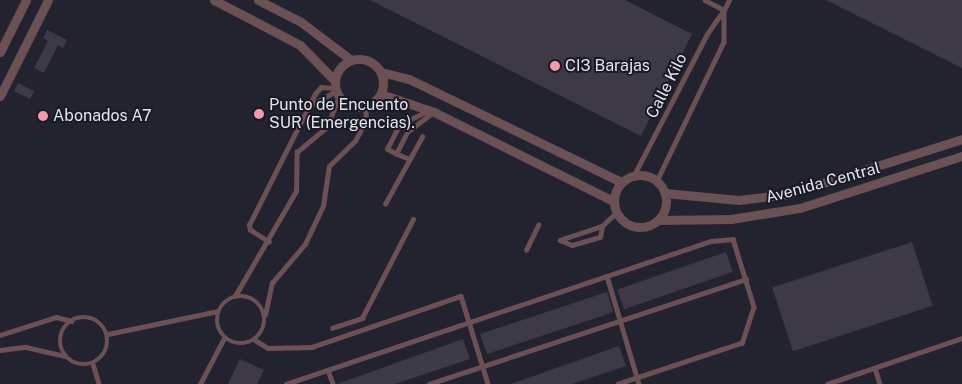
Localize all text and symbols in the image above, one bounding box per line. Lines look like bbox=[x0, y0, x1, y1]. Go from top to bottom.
street label: Calle Kilo bbox=[643, 50, 691, 122]
place label: CI3 Barajas bbox=[565, 56, 650, 76]
marker: CI3 Barajas bbox=[549, 60, 561, 72]
place label: Punto de Encuento SUR (Emergencias). bbox=[269, 95, 415, 133]
place label: Abonados A7 bbox=[53, 106, 152, 126]
marker: Punto de Encuento SUR (Emergencias). bbox=[253, 108, 265, 120]
marker: Abonados A7 bbox=[37, 110, 49, 122]
street label: Avenida Central bbox=[764, 158, 882, 208]

